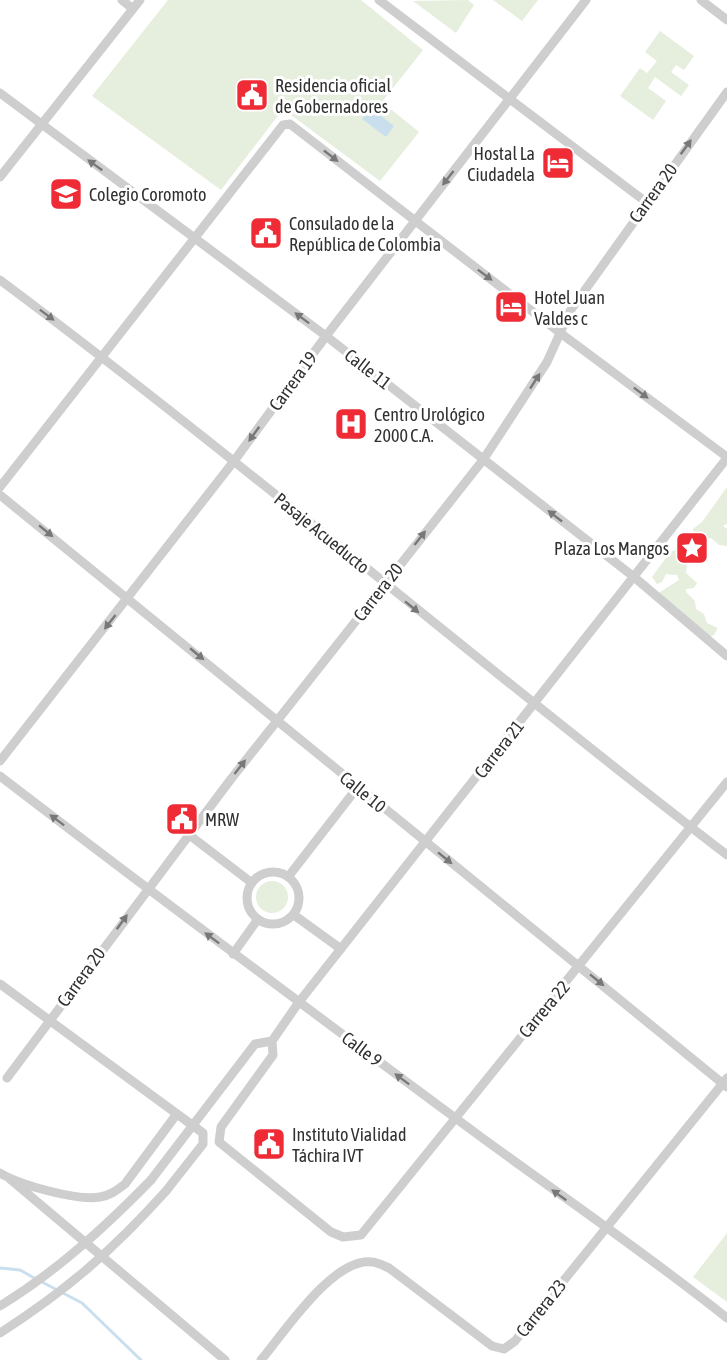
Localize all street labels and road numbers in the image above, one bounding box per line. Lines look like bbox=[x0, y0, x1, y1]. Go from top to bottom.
street label: Carrera 20 bbox=[625, 159, 681, 227]
street label: Calle 11 bbox=[340, 344, 396, 394]
street label: Carrera 19 bbox=[265, 347, 321, 415]
street label: Pasaje Acueducto bbox=[270, 488, 374, 578]
street label: Carrera 20 bbox=[349, 559, 407, 625]
street label: Carrera 21 bbox=[470, 716, 528, 782]
street label: Calle 10 bbox=[336, 767, 390, 817]
street label: Carrera 20 bbox=[53, 943, 109, 1011]
street label: Carrera 22 bbox=[514, 976, 574, 1042]
street label: Calle 9 bbox=[338, 1027, 386, 1071]
street label: Carrera 23 bbox=[511, 1275, 571, 1341]

